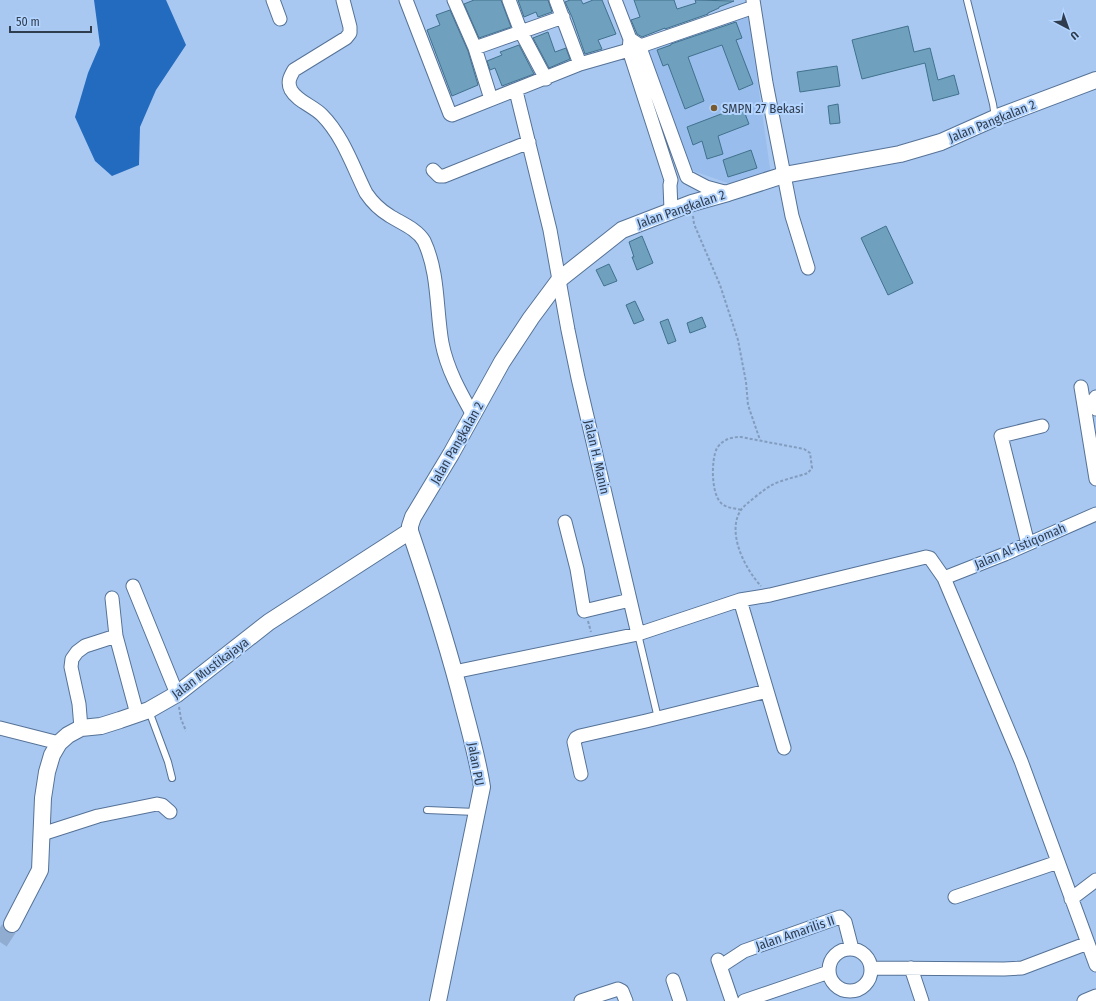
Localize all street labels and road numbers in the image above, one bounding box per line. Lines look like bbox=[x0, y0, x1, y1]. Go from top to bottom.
street label: Jalan Pangkalan 2 bbox=[946, 97, 1038, 145]
street label: Jalan Pangkalan 2 bbox=[635, 187, 727, 231]
street label: Jalan Pangkalan 2 bbox=[427, 399, 487, 487]
street label: Jalan H. Manin bbox=[581, 418, 613, 496]
street label: Jalan Al-Istiqomah bbox=[972, 520, 1068, 572]
street label: Jalan Mustikajaya bbox=[169, 634, 251, 702]
street label: Jalan PU bbox=[465, 741, 487, 787]
street label: Jalan Amarilis II bbox=[754, 912, 836, 954]

